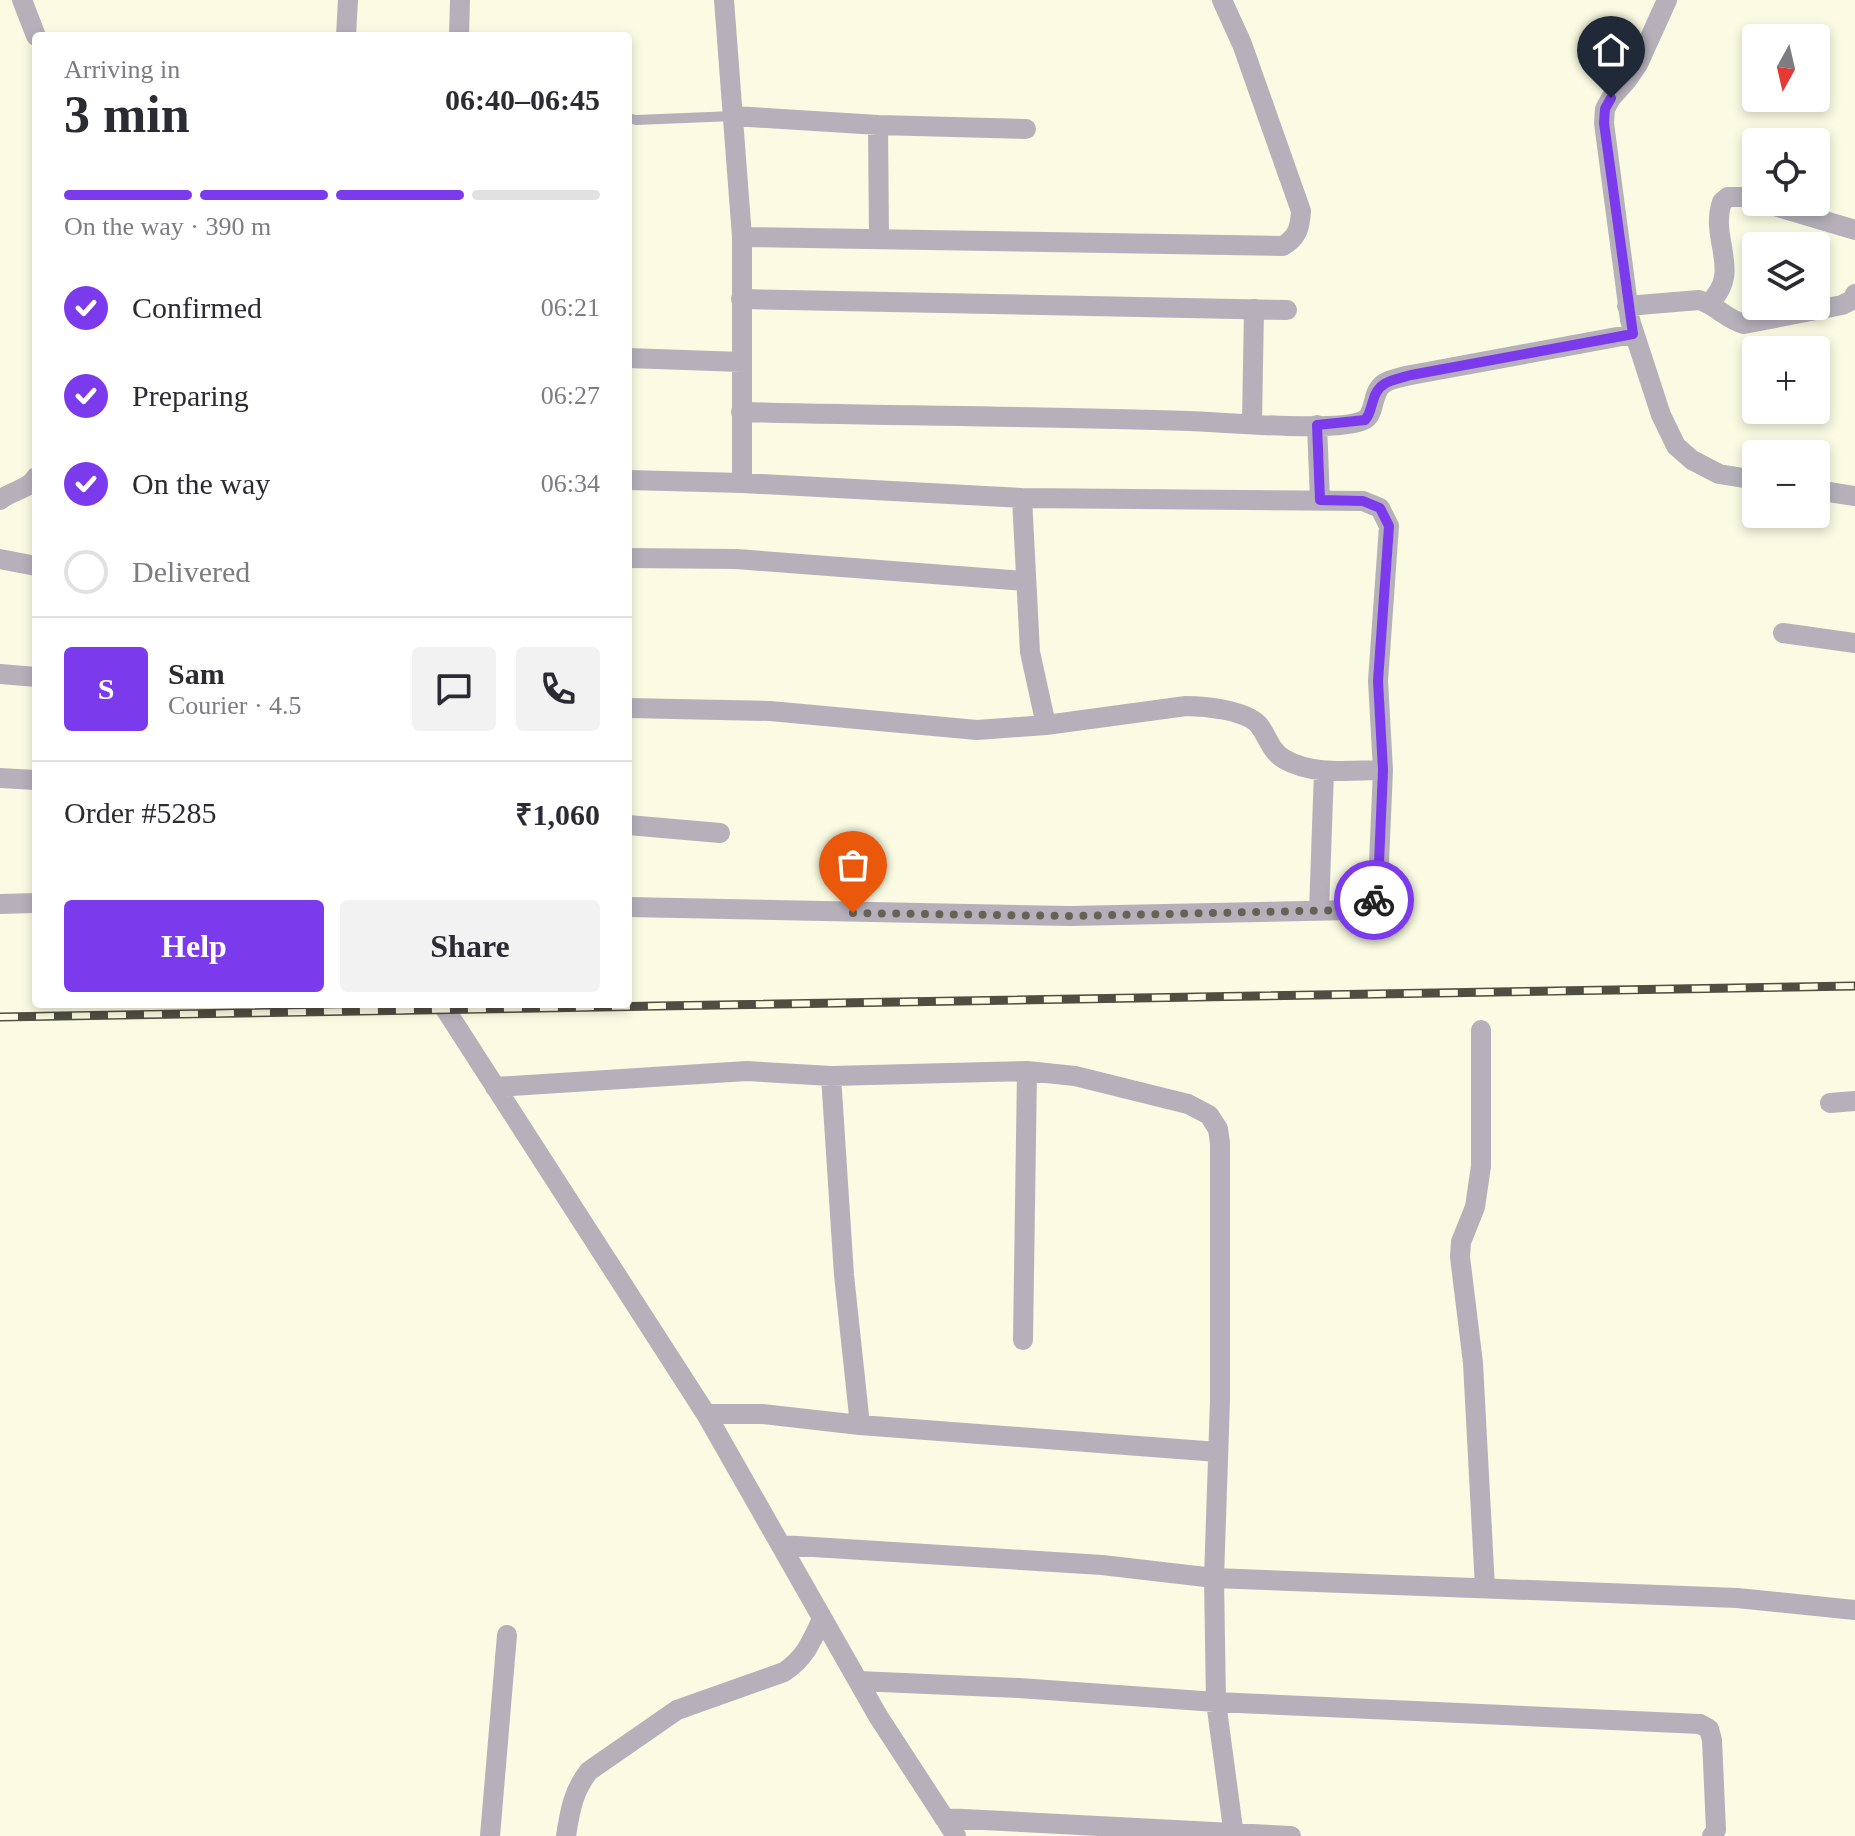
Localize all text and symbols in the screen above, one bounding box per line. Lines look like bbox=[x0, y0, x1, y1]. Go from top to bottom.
pin bbox=[1577, 16, 1645, 98]
north arrow bbox=[1742, 24, 1830, 112]
map controls bbox=[1742, 24, 1830, 528]
icon: home bbox=[1589, 28, 1633, 72]
text: Arriving in bbox=[64, 55, 180, 84]
text: 06:40–06:45 bbox=[445, 83, 600, 116]
text: 3 min bbox=[64, 86, 190, 143]
button: locate bbox=[1742, 128, 1830, 216]
text: On the way · 390 m bbox=[64, 212, 271, 241]
button: layers bbox=[1742, 232, 1830, 320]
icon: check bbox=[64, 286, 108, 330]
text: Confirmed bbox=[132, 291, 262, 324]
text: 06:21 bbox=[541, 293, 600, 322]
button: + bbox=[1742, 336, 1830, 424]
icon: check bbox=[64, 374, 108, 418]
text: Preparing bbox=[132, 379, 249, 412]
text: 06:27 bbox=[541, 381, 600, 410]
button: − bbox=[1742, 440, 1830, 528]
icon: check bbox=[64, 462, 108, 506]
text: On the way bbox=[132, 467, 270, 500]
text: 06:34 bbox=[541, 469, 600, 498]
text: Delivered bbox=[132, 555, 250, 588]
button: chat bbox=[412, 647, 496, 731]
button: phone bbox=[516, 647, 600, 731]
text: Sam bbox=[168, 657, 225, 690]
text: S bbox=[98, 672, 114, 705]
text: Courier · 4.5 bbox=[168, 691, 302, 720]
text: Order #5285 bbox=[64, 796, 216, 829]
text: ₹1,060 bbox=[515, 798, 600, 831]
pin bbox=[819, 831, 887, 913]
icon: bag bbox=[831, 843, 875, 887]
courier bbox=[1334, 860, 1414, 940]
icon: bike bbox=[1352, 878, 1396, 922]
button: Help bbox=[64, 900, 324, 992]
button: Share bbox=[340, 900, 600, 992]

